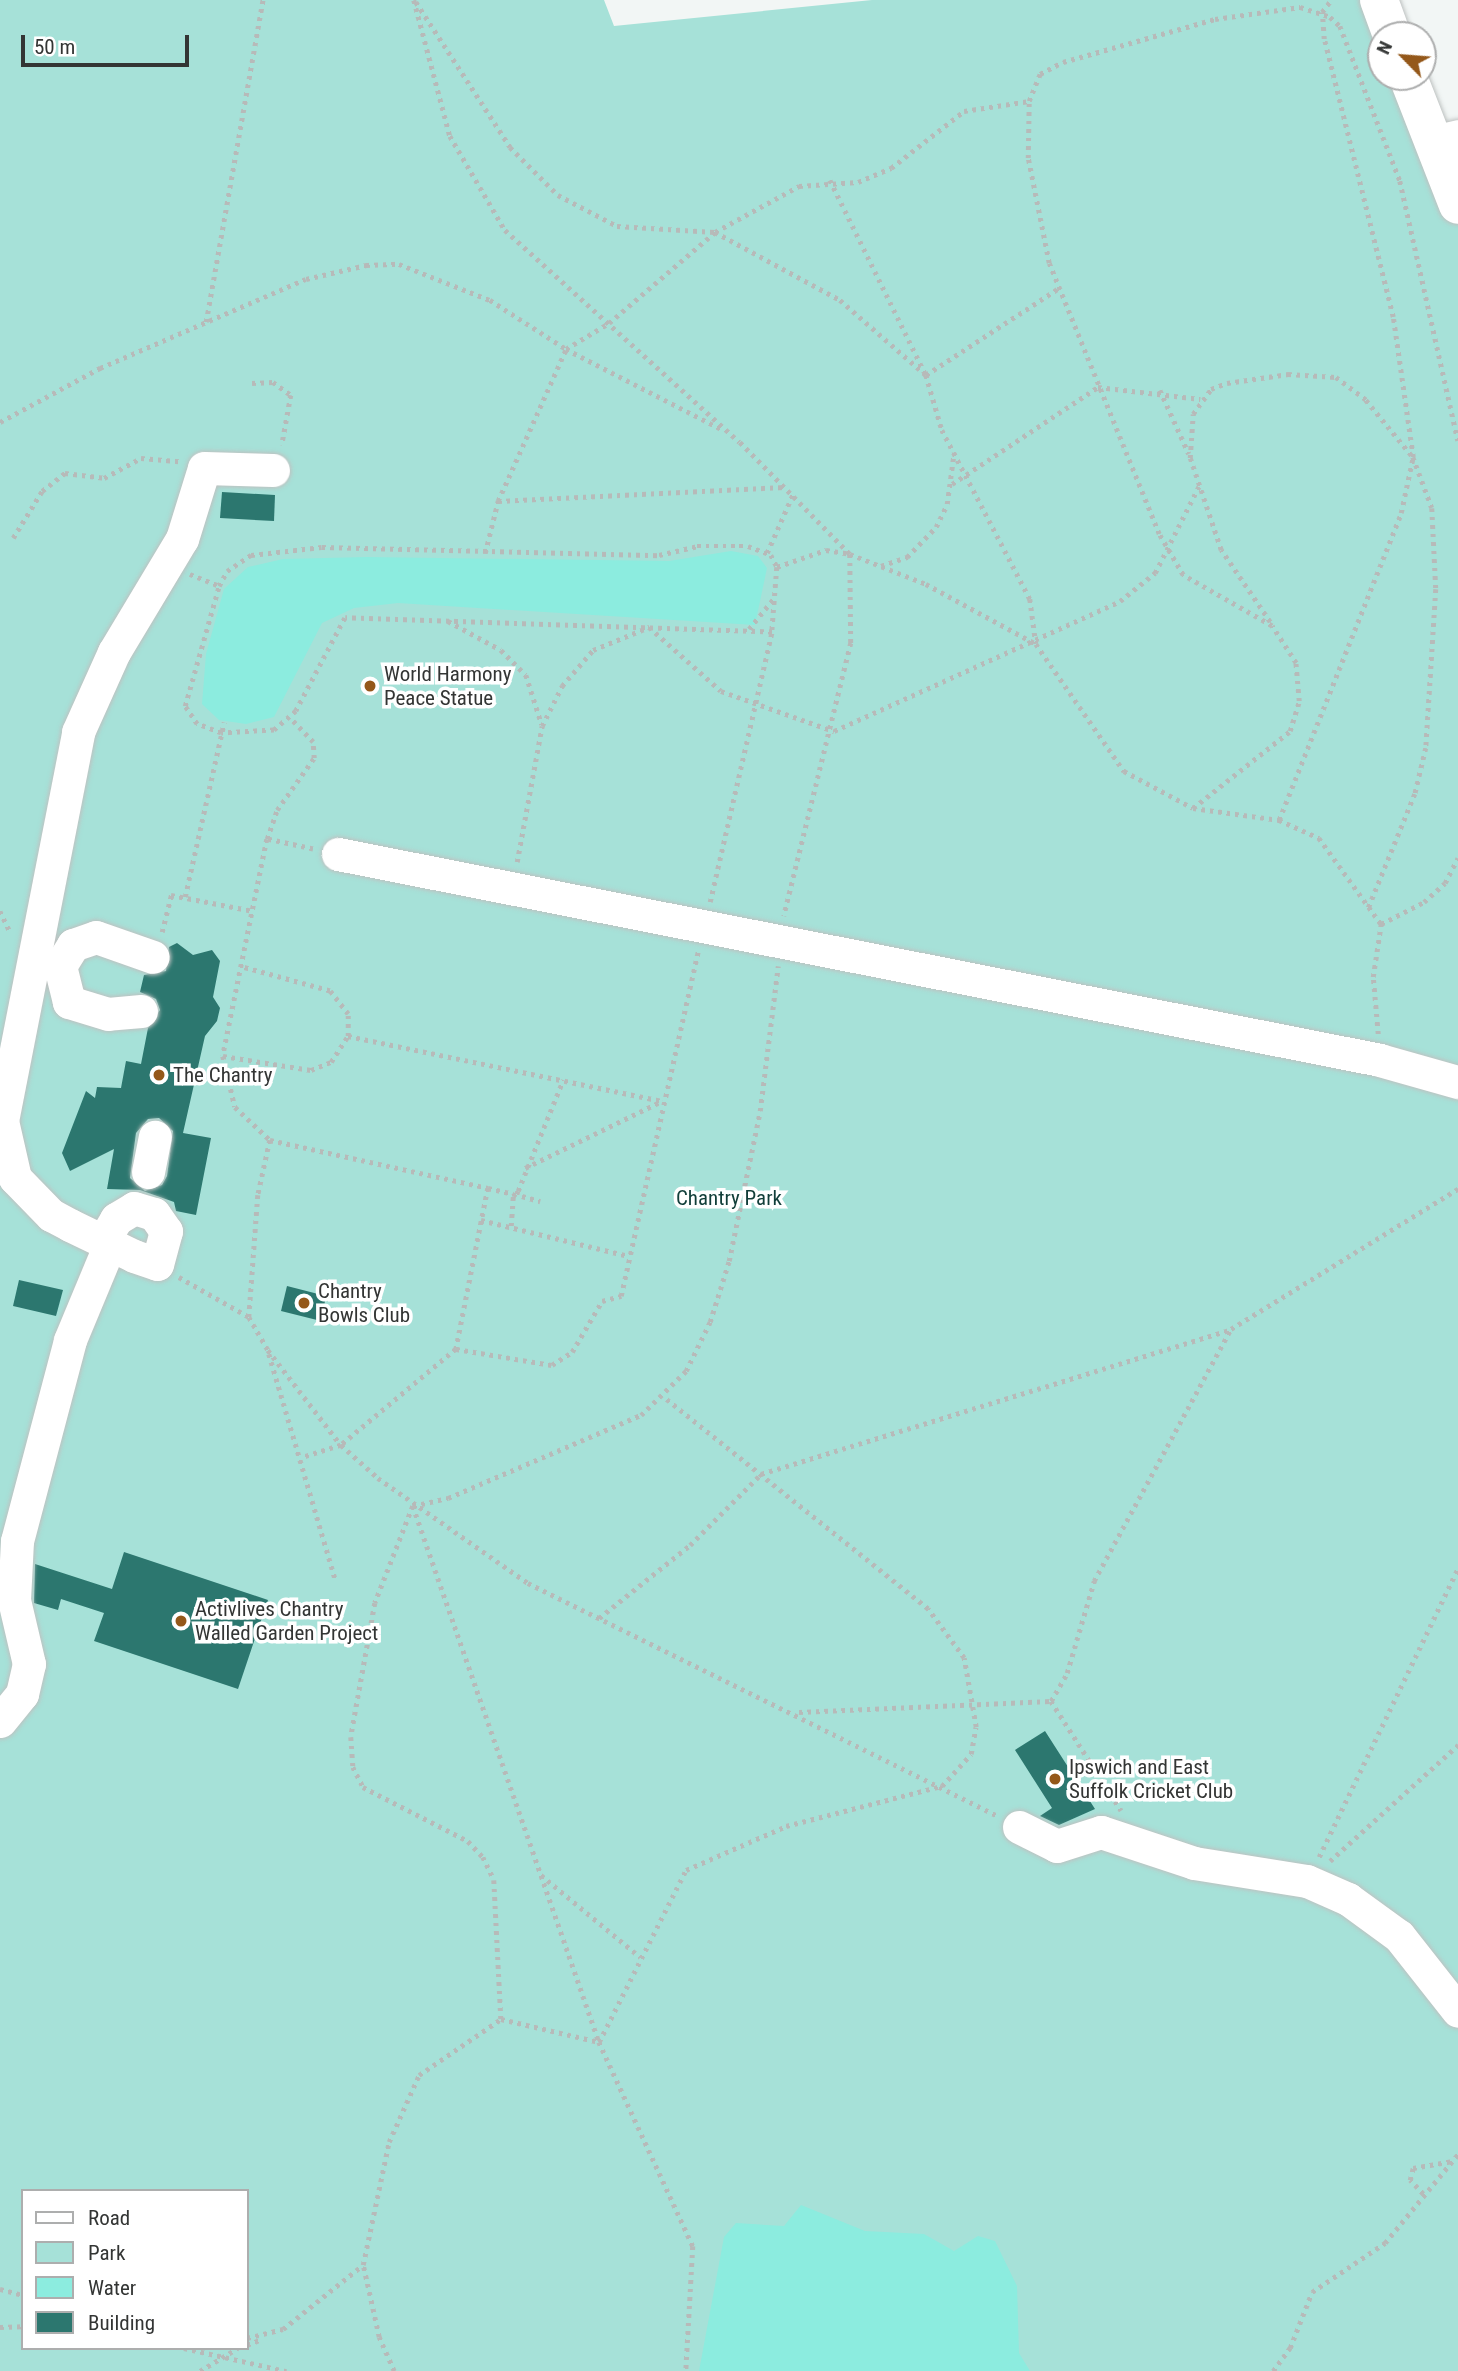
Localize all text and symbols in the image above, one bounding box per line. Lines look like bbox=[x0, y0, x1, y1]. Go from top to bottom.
scale bar bbox=[24, 21, 192, 65]
north arrow bbox=[1367, 21, 1437, 91]
text: 50 m bbox=[34, 35, 75, 59]
text: N bbox=[1371, 38, 1397, 58]
place label: World Harmony Peace Statue bbox=[384, 661, 511, 711]
marker: World Harmony Peace Statue bbox=[362, 678, 378, 694]
place label: The Chantry bbox=[173, 1062, 273, 1088]
marker: The Chantry bbox=[151, 1067, 167, 1083]
park label: Chantry Park bbox=[676, 1185, 782, 1211]
place label: Chantry Bowls Club bbox=[318, 1278, 410, 1328]
marker: Chantry Bowls Club bbox=[296, 1295, 312, 1311]
place label: Activlives Chantry Walled Garden Project bbox=[195, 1596, 378, 1646]
marker: Activlives Chantry Walled Garden Project bbox=[173, 1613, 189, 1629]
place label: Ipswich and East Suffolk Cricket Club bbox=[1069, 1754, 1233, 1804]
marker: Ipswich and East Suffolk Cricket Club bbox=[1047, 1771, 1063, 1787]
legend bbox=[21, 2189, 248, 2350]
text: Road bbox=[88, 2206, 130, 2230]
text: Park bbox=[88, 2241, 125, 2265]
text: Water bbox=[88, 2276, 136, 2300]
text: Building bbox=[88, 2311, 155, 2335]

